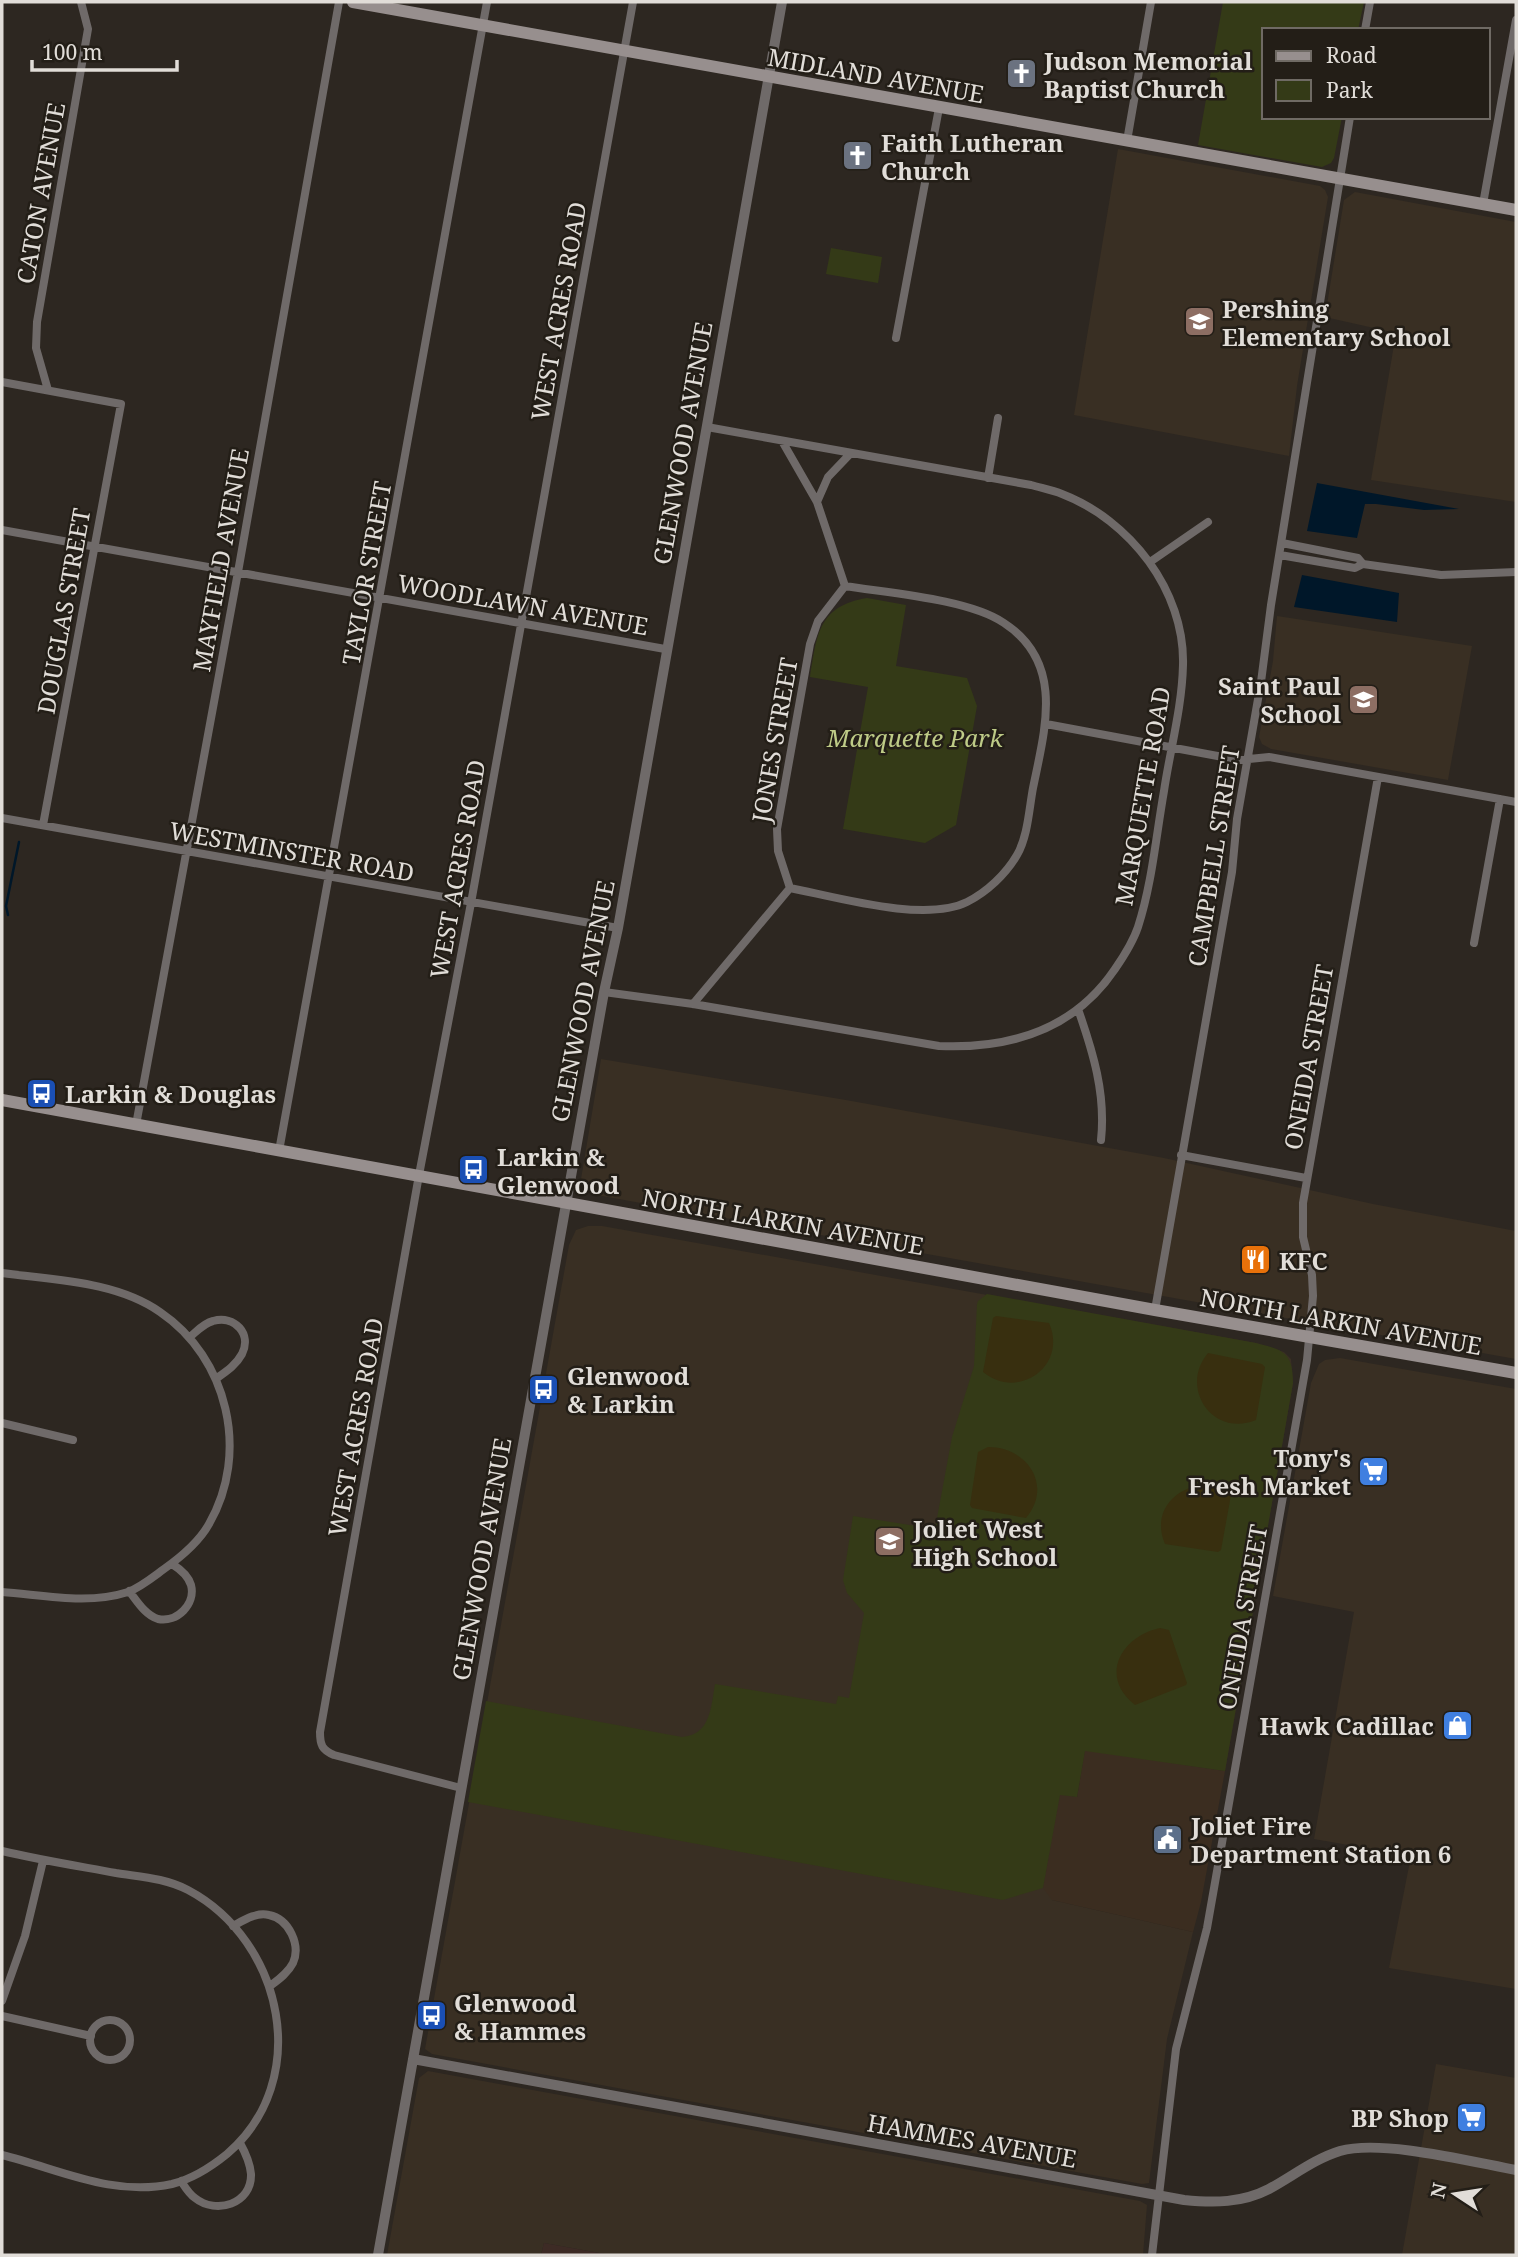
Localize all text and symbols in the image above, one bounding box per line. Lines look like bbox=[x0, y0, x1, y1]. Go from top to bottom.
scale bar bbox=[32, 28, 177, 72]
legend bbox=[1262, 28, 1490, 119]
text: 100 m bbox=[42, 38, 103, 66]
street label: MIDLAND AVENUE bbox=[765, 40, 987, 110]
text: Road bbox=[1326, 41, 1377, 69]
place label: Judson Memorial Baptist Church bbox=[1043, 44, 1253, 105]
church icon: Judson Memorial Baptist Church bbox=[1004, 57, 1038, 91]
text: Park bbox=[1326, 76, 1373, 104]
street label: CATON AVENUE bbox=[8, 100, 72, 286]
place label: Faith Lutheran Church bbox=[881, 126, 1063, 187]
church icon: Faith Lutheran Church bbox=[841, 139, 875, 173]
street label: WEST ACRES ROAD bbox=[522, 199, 594, 423]
place label: Pershing Elementary School bbox=[1222, 292, 1451, 353]
school or university icon: Pershing Elementary School bbox=[1182, 305, 1216, 339]
street label: GLENWOOD AVENUE bbox=[644, 319, 720, 567]
street label: MAYFIELD AVENUE bbox=[184, 446, 256, 674]
street label: TAYLOR STREET bbox=[334, 478, 398, 667]
street label: DOUGLAS STREET bbox=[29, 505, 97, 716]
street label: WOODLAWN AVENUE bbox=[395, 566, 651, 642]
street label: JONES STREET bbox=[743, 655, 805, 826]
place label: Saint Paul School bbox=[1218, 669, 1342, 730]
school or university icon: Saint Paul School bbox=[1347, 682, 1381, 716]
street label: MARQUETTE ROAD bbox=[1106, 684, 1178, 908]
park label: Marquette Park bbox=[826, 721, 1004, 754]
street label: CAMPBELL STREET bbox=[1179, 743, 1247, 969]
street label: WEST ACRES ROAD bbox=[421, 757, 493, 981]
street label: WESTMINSTER ROAD bbox=[167, 813, 417, 889]
street label: GLENWOOD AVENUE bbox=[542, 877, 622, 1125]
street label: ONEIDA STREET bbox=[1275, 961, 1341, 1152]
bus stop icon: Larkin & Douglas bbox=[25, 1076, 59, 1110]
place label: Larkin & Douglas bbox=[65, 1077, 276, 1110]
place label: Larkin & Glenwood bbox=[497, 1140, 620, 1201]
bus stop icon: Larkin & Glenwood bbox=[457, 1153, 491, 1187]
street label: NORTH LARKIN AVENUE bbox=[639, 1180, 927, 1262]
restaurant icon: KFC bbox=[1239, 1243, 1273, 1277]
place label: KFC bbox=[1279, 1244, 1328, 1277]
street label: NORTH LARKIN AVENUE bbox=[1197, 1280, 1485, 1362]
street label: WEST ACRES ROAD bbox=[319, 1315, 391, 1539]
place label: Glenwood & Larkin bbox=[567, 1359, 690, 1420]
bus stop icon: Glenwood & Larkin bbox=[527, 1372, 561, 1406]
street label: GLENWOOD AVENUE bbox=[443, 1435, 519, 1683]
place label: Tony's Fresh Market bbox=[1188, 1441, 1351, 1502]
supermarket icon: Tony's Fresh Market bbox=[1357, 1454, 1391, 1488]
place label: Joliet West High School bbox=[912, 1512, 1058, 1573]
street label: ONEIDA STREET bbox=[1209, 1521, 1275, 1712]
school or university icon: Joliet West High School bbox=[873, 1525, 907, 1559]
shop icon: Hawk Cadillac bbox=[1440, 1708, 1474, 1742]
place label: Hawk Cadillac bbox=[1259, 1709, 1434, 1742]
place label: Joliet Fire Department Station 6 bbox=[1190, 1809, 1451, 1870]
public building icon: Joliet Fire Department Station 6 bbox=[1151, 1822, 1185, 1856]
place label: Glenwood & Hammes bbox=[454, 1986, 586, 2047]
bus stop icon: Glenwood & Hammes bbox=[414, 1999, 448, 2033]
supermarket icon: BP Shop bbox=[1455, 2100, 1489, 2134]
place label: BP Shop bbox=[1351, 2101, 1449, 2134]
street label: HAMMES AVENUE bbox=[865, 2105, 1079, 2175]
north arrow bbox=[1420, 2159, 1490, 2229]
text: N bbox=[1424, 2180, 1453, 2200]

